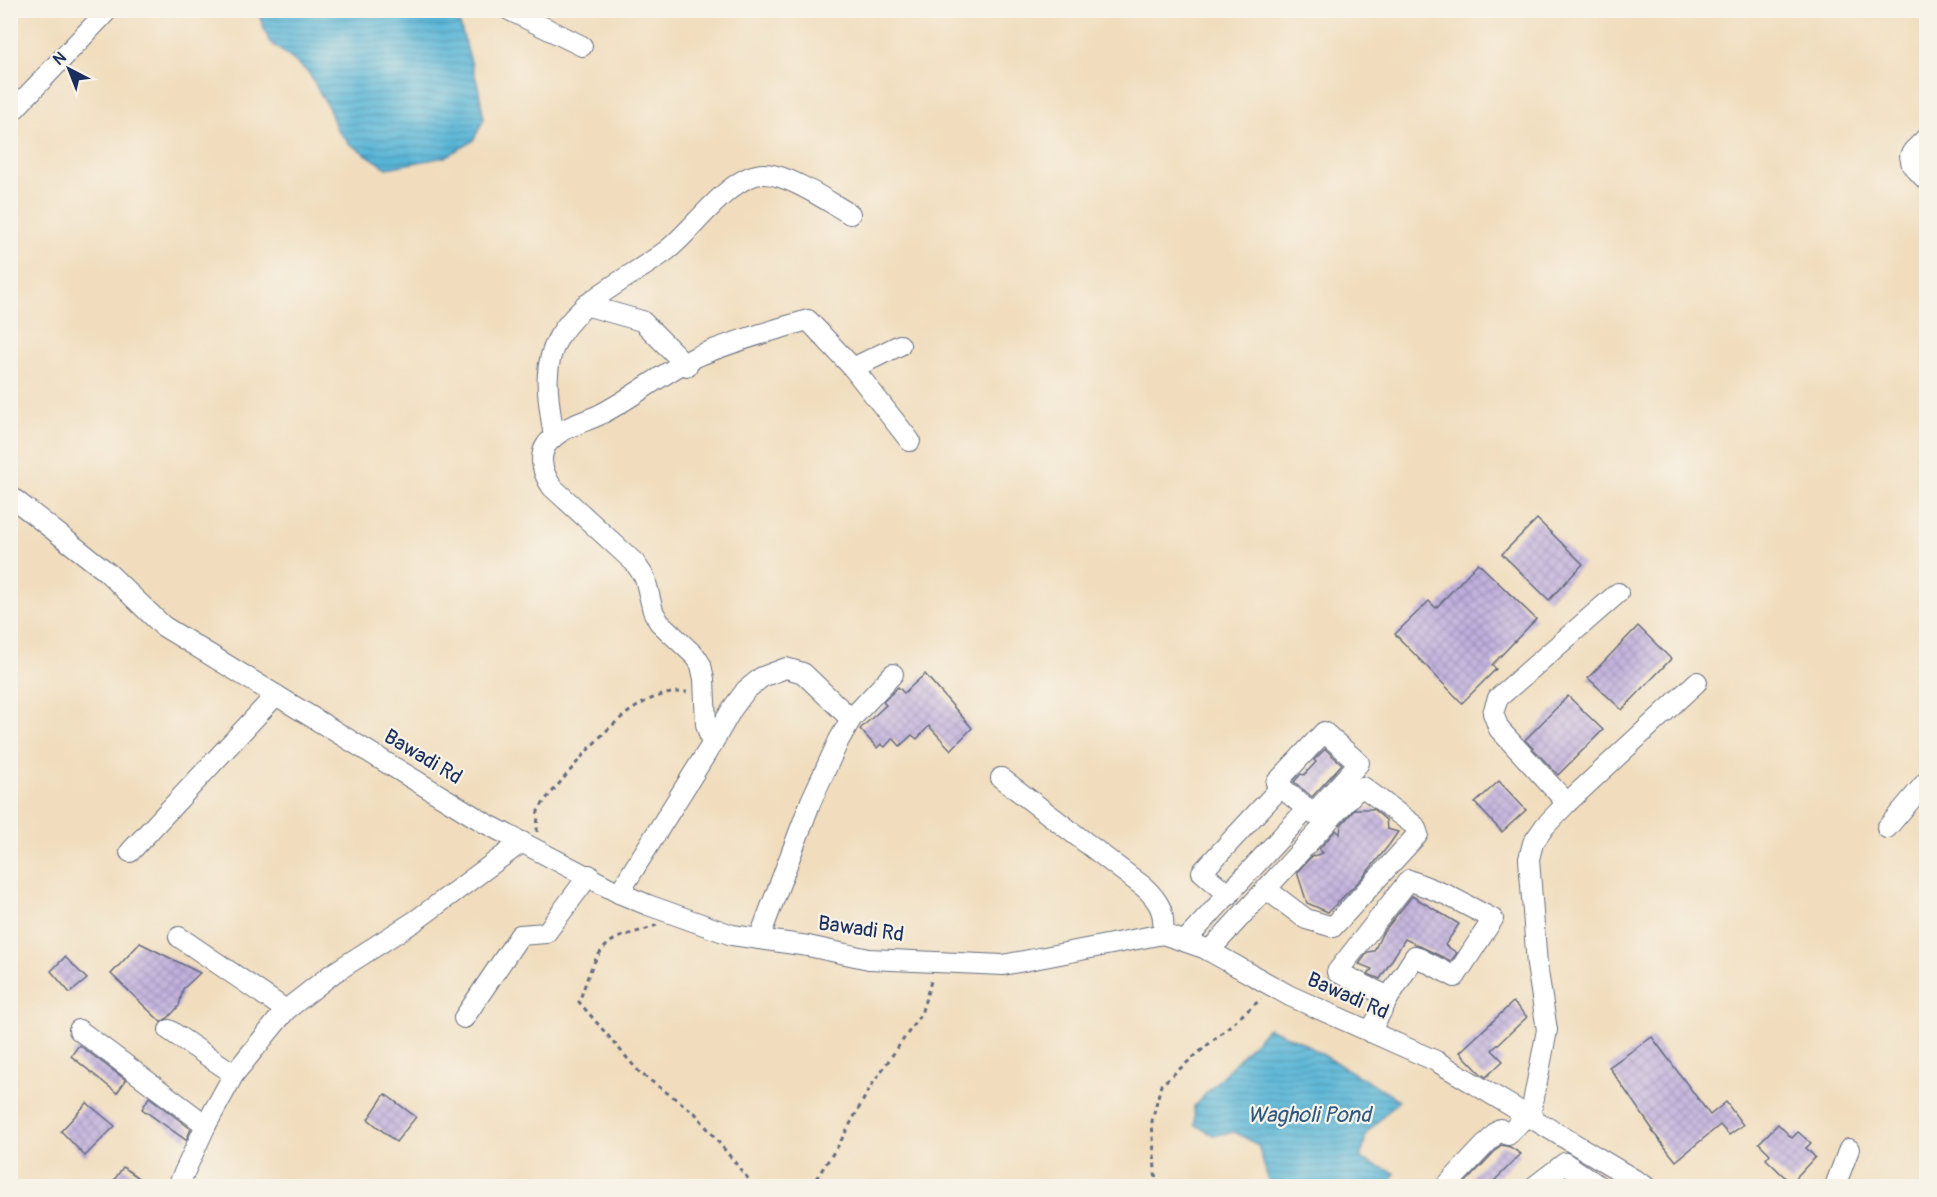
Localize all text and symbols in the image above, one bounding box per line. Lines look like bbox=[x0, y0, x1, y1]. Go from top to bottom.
north arrow bbox=[39, 39, 99, 99]
text: N bbox=[49, 47, 70, 70]
street label: Bawadi Rd bbox=[379, 723, 467, 791]
street label: Bawadi Rd bbox=[816, 910, 906, 948]
street label: Bawadi Rd bbox=[1303, 966, 1393, 1026]
water label: Wagholi Pond bbox=[1247, 1101, 1374, 1129]

